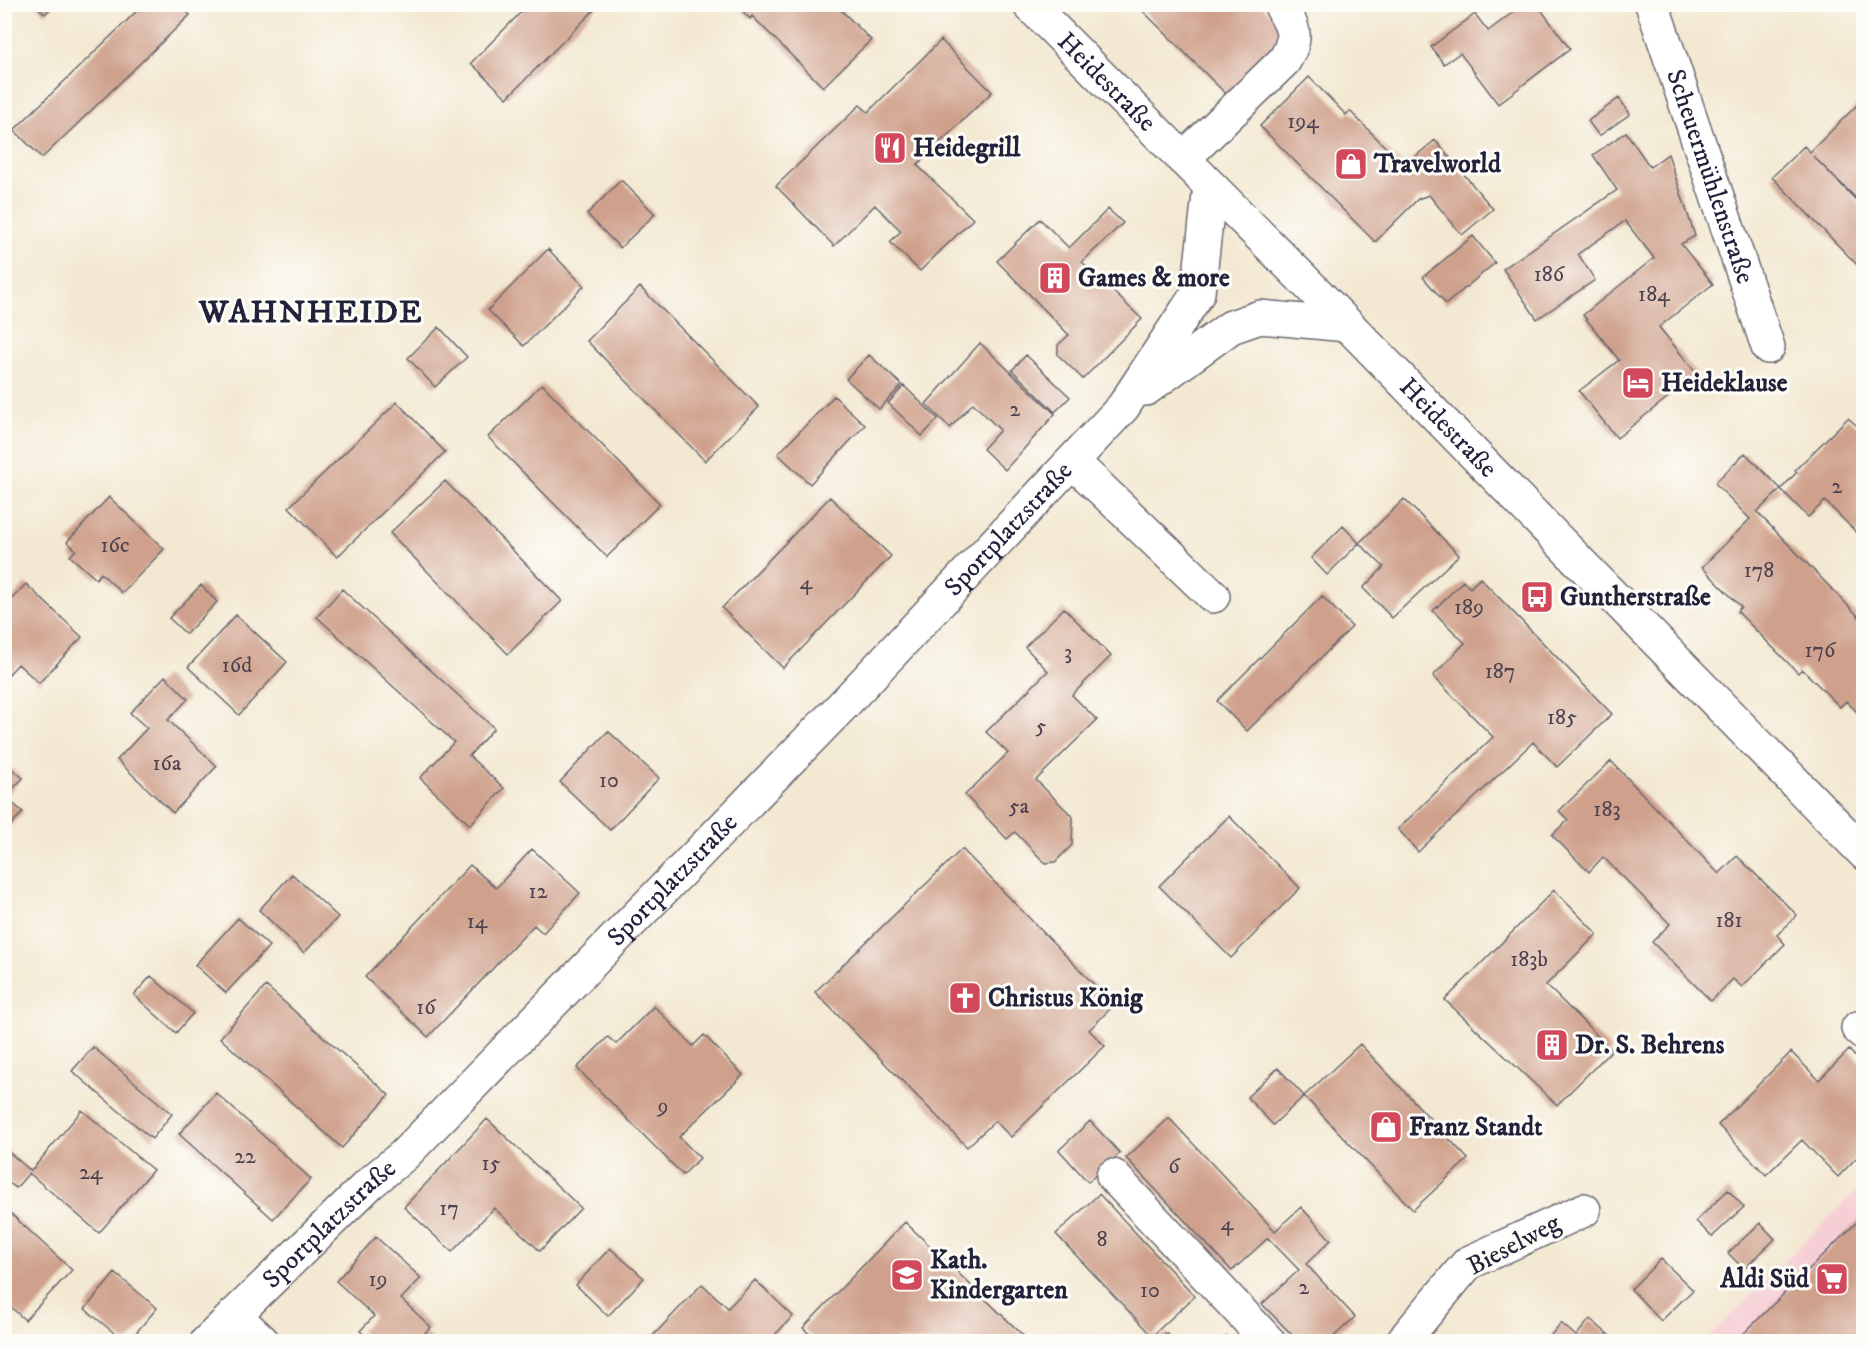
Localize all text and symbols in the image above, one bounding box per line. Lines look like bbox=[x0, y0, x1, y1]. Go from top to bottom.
street label: Heidestraße bbox=[1050, 25, 1163, 139]
street label: Scheuermühlenstraße bbox=[1659, 65, 1762, 288]
house number: 194 bbox=[1287, 108, 1320, 135]
restaurant icon: Heidegrill bbox=[872, 130, 908, 166]
place label: Heidegrill bbox=[913, 132, 1021, 165]
shop icon: Travelworld bbox=[1333, 146, 1369, 182]
place label: Travelworld bbox=[1373, 148, 1502, 181]
building icon: Games & more bbox=[1037, 260, 1073, 296]
house number: 186 bbox=[1534, 261, 1566, 288]
place label: Games & more bbox=[1078, 262, 1230, 295]
house number: 184 bbox=[1638, 281, 1671, 308]
district label: WAHNHEIDE bbox=[198, 293, 423, 333]
hotel icon: Heideklause bbox=[1620, 365, 1656, 401]
place label: Heideklause bbox=[1661, 367, 1788, 400]
street label: Heidestraße bbox=[1392, 371, 1504, 485]
house number: 2 bbox=[1010, 396, 1021, 423]
street label: Sportplatzstraße bbox=[937, 455, 1080, 603]
house number: 2 bbox=[1832, 473, 1843, 500]
house number: 16c bbox=[101, 532, 129, 559]
house number: 178 bbox=[1744, 557, 1774, 584]
house number: 4 bbox=[800, 569, 814, 596]
bus stop icon: Guntherstraße bbox=[1519, 579, 1555, 615]
place label: Guntherstraße bbox=[1560, 581, 1711, 614]
house number: 189 bbox=[1454, 594, 1484, 621]
house number: 176 bbox=[1804, 637, 1837, 664]
house number: 3 bbox=[1064, 639, 1072, 666]
house number: 16d bbox=[222, 652, 252, 679]
house number: 187 bbox=[1485, 658, 1515, 685]
house number: 185 bbox=[1547, 704, 1577, 731]
house number: 5 bbox=[1036, 713, 1047, 740]
house number: 16a bbox=[153, 750, 182, 777]
house number: 10 bbox=[599, 767, 619, 794]
house number: 5a bbox=[1009, 793, 1030, 820]
house number: 183 bbox=[1593, 796, 1621, 823]
street label: Sportplatzstraße bbox=[600, 807, 745, 953]
house number: 12 bbox=[529, 878, 548, 905]
house number: 181 bbox=[1715, 907, 1743, 934]
house number: 14 bbox=[467, 908, 489, 935]
house number: 183b bbox=[1510, 946, 1548, 973]
church icon: Christus König bbox=[947, 980, 983, 1016]
place label: Christus König bbox=[988, 982, 1144, 1015]
house number: 16 bbox=[416, 994, 437, 1021]
building icon: Dr. S. Behrens bbox=[1534, 1027, 1570, 1063]
place label: Dr. S. Behrens bbox=[1575, 1029, 1725, 1062]
house number: 9 bbox=[657, 1093, 668, 1120]
shop icon: Franz Standt bbox=[1368, 1109, 1404, 1145]
place label: Franz Standt bbox=[1409, 1111, 1543, 1144]
house number: 22 bbox=[234, 1143, 256, 1170]
house number: 15 bbox=[482, 1150, 501, 1177]
street label: Sportplatzstraße bbox=[255, 1152, 403, 1295]
house number: 6 bbox=[1168, 1153, 1181, 1180]
house number: 24 bbox=[79, 1159, 104, 1186]
house number: 17 bbox=[439, 1195, 459, 1222]
street label: Bieselweg bbox=[1462, 1207, 1567, 1283]
house number: 4 bbox=[1221, 1210, 1235, 1237]
house number: 8 bbox=[1096, 1226, 1108, 1253]
place label: Kath. Kindergarten bbox=[930, 1244, 1068, 1307]
school or university icon: Kath. Kindergarten bbox=[889, 1257, 925, 1293]
supermarket icon: Aldi Süd bbox=[1814, 1261, 1850, 1297]
place label: Aldi Süd bbox=[1719, 1263, 1810, 1296]
house number: 19 bbox=[369, 1266, 388, 1293]
house number: 2 bbox=[1299, 1274, 1310, 1301]
house number: 10 bbox=[1140, 1277, 1160, 1304]

